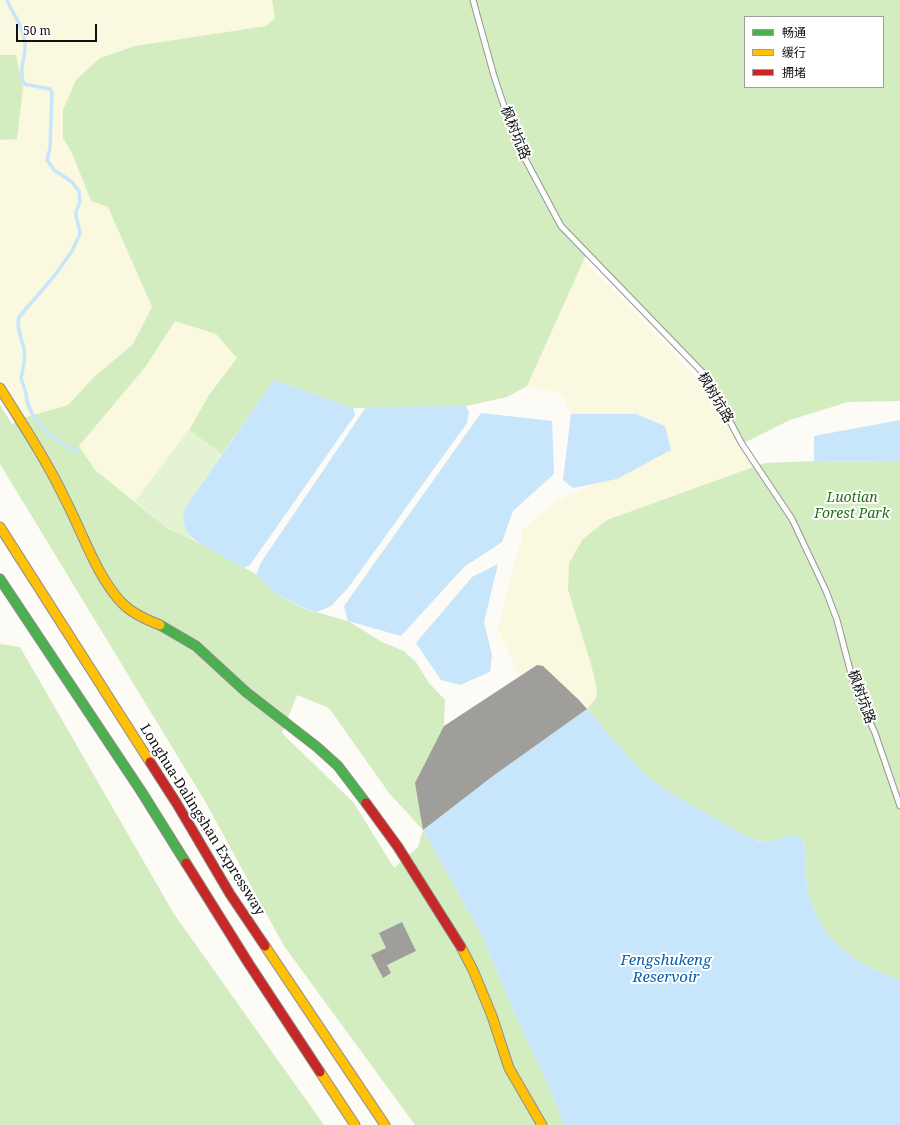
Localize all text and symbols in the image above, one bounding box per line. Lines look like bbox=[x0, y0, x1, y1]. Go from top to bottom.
scale bar bbox=[18, 16, 99, 42]
legend bbox=[744, 16, 884, 88]
text: 50 m bbox=[23, 22, 51, 39]
text: 畅通 bbox=[782, 24, 806, 41]
text: 缓行 bbox=[782, 44, 806, 61]
text: 拥堵 bbox=[782, 64, 806, 81]
street label: 枫树坑路 bbox=[497, 104, 533, 162]
street label: 枫树坑路 bbox=[693, 370, 737, 426]
park label: Luotian Forest Park bbox=[814, 490, 890, 522]
street label: 枫树坑路 bbox=[844, 668, 878, 726]
street label: Longhua-Dalingshan Expressway bbox=[136, 721, 268, 919]
water label: Fengshukeng Reservoir bbox=[621, 952, 711, 987]

